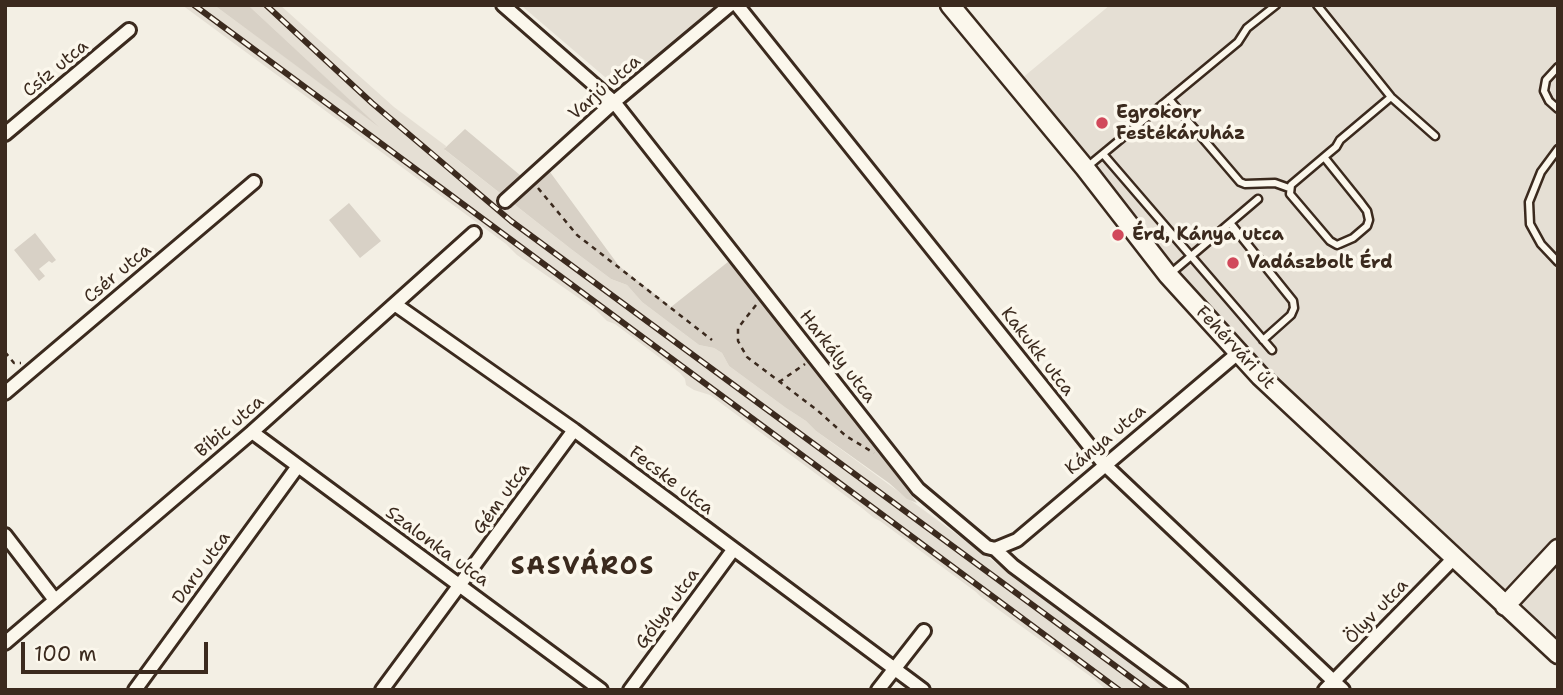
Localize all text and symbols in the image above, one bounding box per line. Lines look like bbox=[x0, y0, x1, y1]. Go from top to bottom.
street label: Csíz utca bbox=[19, 36, 93, 102]
street label: Varjú utca bbox=[565, 51, 645, 125]
place label: Egrokorr Festékáruház bbox=[1116, 102, 1245, 144]
marker: Egrokorr Festékáruház bbox=[1094, 115, 1110, 131]
place label: Érd, Kánya utca bbox=[1132, 224, 1284, 246]
marker: Érd, Kánya utca bbox=[1110, 227, 1126, 243]
street label: Csér utca bbox=[80, 240, 156, 308]
place label: Vadászbolt Érd bbox=[1247, 252, 1393, 274]
marker: Vadászbolt Érd bbox=[1225, 255, 1241, 271]
street label: Fehérvári út bbox=[1191, 302, 1279, 394]
street label: Kakukk utca bbox=[996, 303, 1078, 401]
street label: Harkály utca bbox=[794, 306, 880, 408]
street label: Bíbic utca bbox=[191, 391, 269, 463]
street label: Kánya utca bbox=[1061, 400, 1151, 480]
street label: Fecske utca bbox=[624, 442, 718, 520]
street label: Gém utca bbox=[469, 459, 535, 539]
street label: Szalonka utca bbox=[381, 502, 493, 592]
street label: Daru utca bbox=[168, 527, 236, 609]
district label: SASVÁROS bbox=[512, 554, 654, 582]
street label: Gólya utca bbox=[631, 564, 705, 654]
street label: Ölyv utca bbox=[1341, 575, 1413, 649]
scale bar bbox=[24, 628, 212, 672]
text: 100 m bbox=[34, 640, 97, 668]

